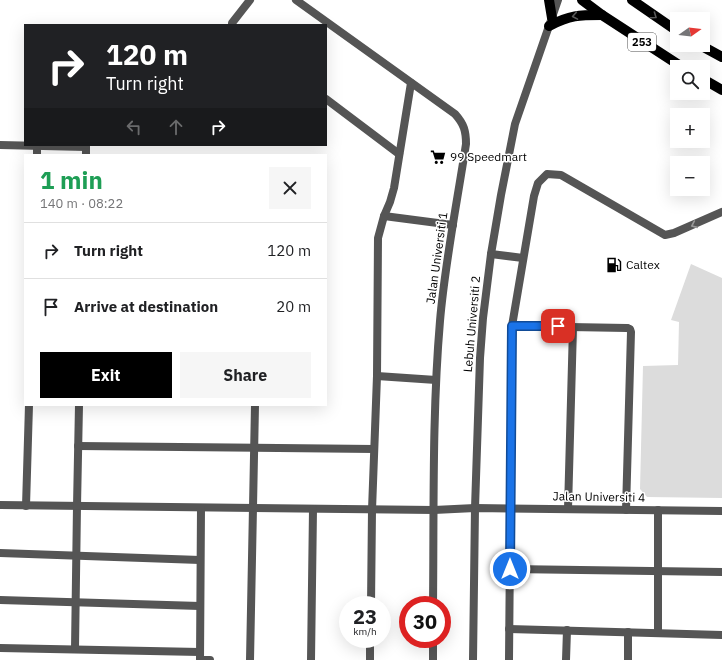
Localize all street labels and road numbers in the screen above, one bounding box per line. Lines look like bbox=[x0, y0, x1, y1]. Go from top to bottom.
road number: 253 bbox=[628, 33, 656, 51]
street label: Jalan Universiti 1 bbox=[423, 211, 450, 305]
street label: Lebuh Universiti 2 bbox=[460, 275, 483, 373]
street label: Jalan Universiti 4 bbox=[553, 488, 645, 505]

